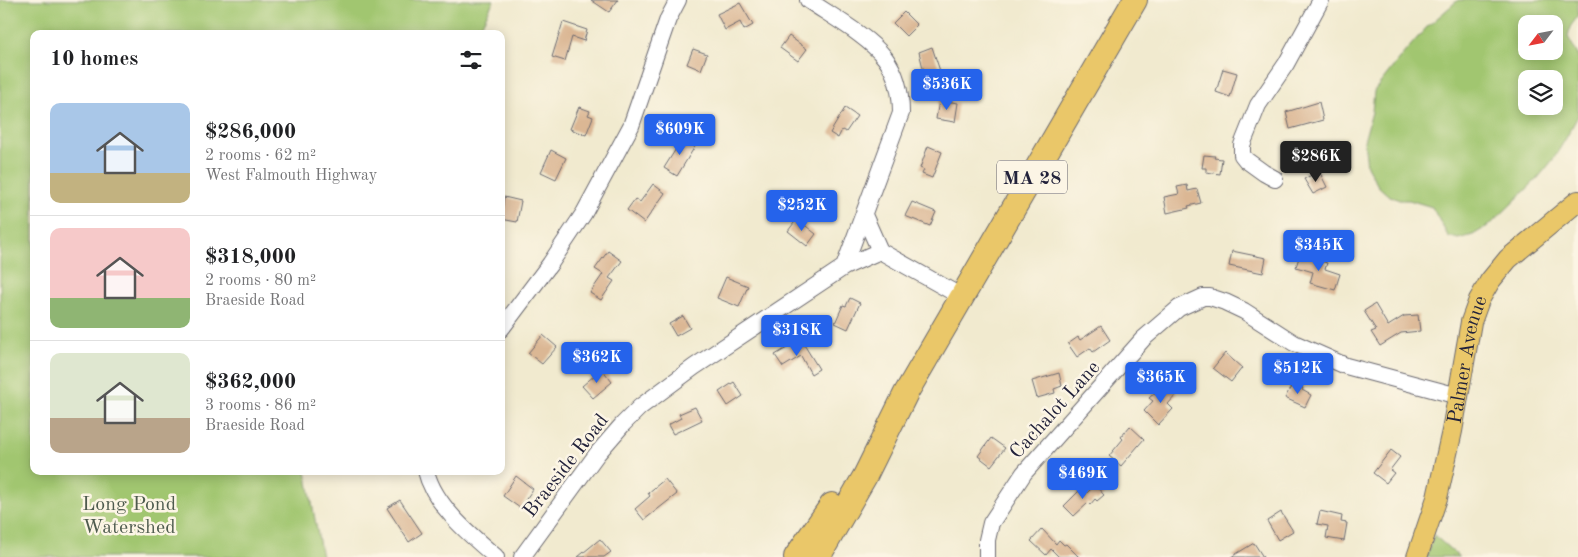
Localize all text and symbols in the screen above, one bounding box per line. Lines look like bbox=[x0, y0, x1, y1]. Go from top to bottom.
north arrow bbox=[1518, 15, 1562, 60]
map controls bbox=[1518, 15, 1563, 115]
icon: filters bbox=[457, 46, 485, 74]
text: 10 homes bbox=[50, 49, 138, 70]
pin: $536K bbox=[912, 68, 982, 111]
button: layers bbox=[1518, 70, 1563, 115]
text: $536K bbox=[922, 77, 972, 93]
pin: $609K bbox=[645, 114, 715, 156]
text: $286,000 bbox=[205, 122, 296, 143]
text: $609K bbox=[655, 122, 705, 138]
icon: home bbox=[90, 123, 150, 183]
pin: $286K bbox=[1281, 140, 1351, 183]
text: 2 rooms · 62 m² bbox=[205, 148, 316, 164]
text: $286K bbox=[1291, 149, 1341, 165]
road number: MA 28 bbox=[997, 160, 1067, 193]
text: West Falmouth Highway bbox=[205, 168, 377, 184]
pin: $252K bbox=[767, 190, 837, 232]
text: $252K bbox=[777, 198, 827, 214]
pin: $345K bbox=[1284, 230, 1354, 272]
text: $345K bbox=[1294, 238, 1344, 254]
text: $318,000 bbox=[205, 247, 296, 268]
icon: home bbox=[90, 248, 150, 308]
text: 2 rooms · 80 m² bbox=[205, 273, 316, 289]
text: Braeside Road bbox=[205, 293, 305, 309]
street label: Palmer Avenue bbox=[1445, 293, 1492, 425]
pin: $318K bbox=[762, 314, 832, 357]
text: $318K bbox=[772, 323, 822, 339]
pin: $362K bbox=[562, 342, 632, 384]
text: $362K bbox=[572, 350, 622, 366]
pin: $512K bbox=[1263, 352, 1333, 395]
street label: Cachalot Lane bbox=[1007, 358, 1104, 463]
text: $512K bbox=[1273, 361, 1323, 377]
pin: $365K bbox=[1126, 362, 1196, 404]
text: $365K bbox=[1136, 370, 1186, 386]
text: $362,000 bbox=[205, 372, 296, 393]
icon: home bbox=[90, 373, 150, 433]
text: 3 rooms · 86 m² bbox=[205, 398, 316, 414]
street label: Braeside Road bbox=[520, 411, 613, 522]
text: Braeside Road bbox=[205, 418, 305, 434]
pin: $469K bbox=[1048, 458, 1118, 500]
text: $469K bbox=[1058, 466, 1108, 482]
park label: Long Pond Watershed bbox=[82, 495, 176, 538]

